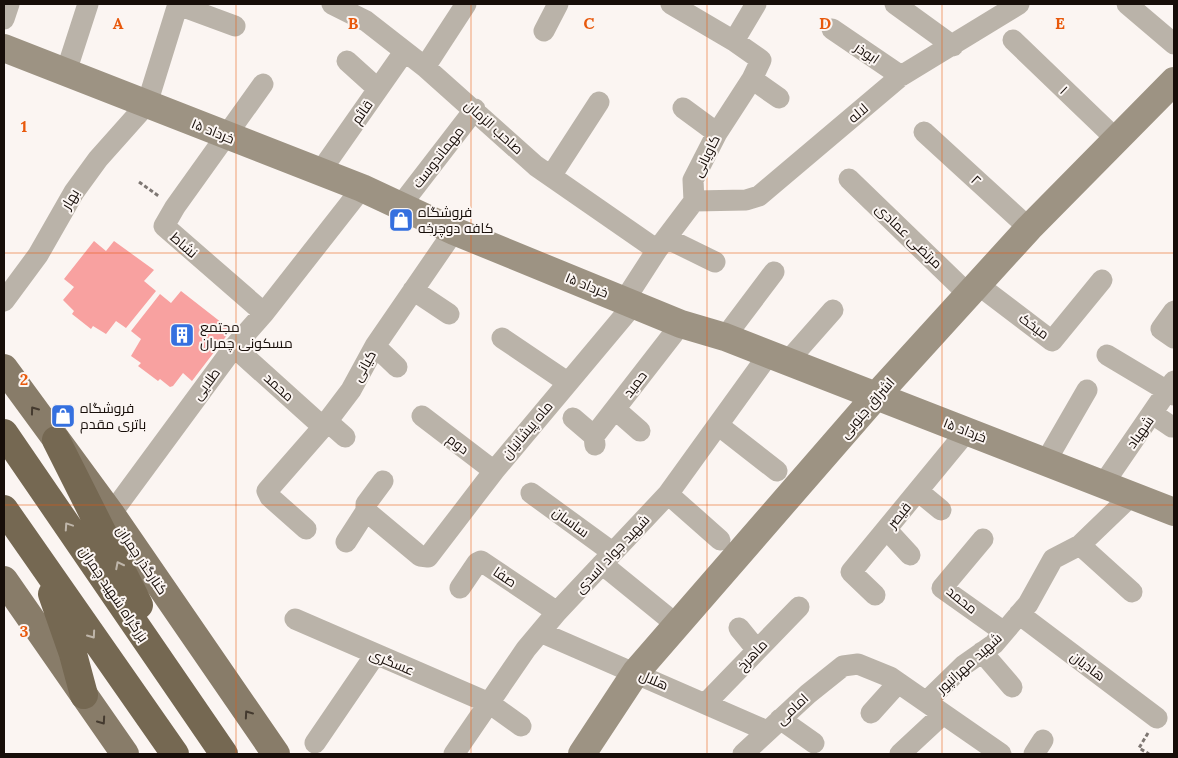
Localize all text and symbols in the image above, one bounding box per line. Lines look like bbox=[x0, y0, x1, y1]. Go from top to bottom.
text: A bbox=[113, 13, 124, 33]
text: B bbox=[348, 13, 359, 33]
text: C bbox=[583, 13, 595, 33]
text: D bbox=[819, 13, 831, 33]
text: E bbox=[1055, 13, 1065, 33]
street label: ابوذر bbox=[850, 38, 883, 68]
street label: ۱ bbox=[1056, 82, 1072, 98]
street label: قائم bbox=[347, 96, 378, 128]
street label: صاحب الزمان bbox=[461, 96, 527, 158]
street label: لاله bbox=[844, 99, 872, 127]
street label: ۱۵ خرداد bbox=[189, 114, 237, 148]
text: 1 bbox=[21, 116, 27, 136]
street label: مهماندوست bbox=[408, 122, 468, 192]
street label: کاویانی bbox=[688, 132, 724, 180]
street label: ۲ bbox=[967, 171, 985, 189]
street label: بهار bbox=[56, 185, 83, 213]
street label: مرتضی عمادی bbox=[872, 200, 946, 272]
place label: فروشگاه کافه دوچرخه bbox=[418, 203, 493, 238]
shop icon: فروشگاه کافه دوچرخه bbox=[388, 207, 414, 233]
street label: نشاط bbox=[167, 228, 201, 262]
street label: ۱۵ خرداد bbox=[563, 268, 611, 302]
street label: میخک bbox=[1015, 309, 1053, 343]
place label: مجتمع مسکونی چمران bbox=[200, 318, 293, 353]
building icon: مجتمع مسکونی چمران bbox=[169, 322, 195, 348]
street label: کیانی bbox=[348, 347, 380, 385]
street label: طلایی bbox=[188, 364, 224, 404]
street label: حمید bbox=[619, 367, 651, 401]
text: 2 bbox=[20, 369, 28, 389]
street label: محمد bbox=[260, 369, 298, 405]
street label: اشراق جنوبی bbox=[836, 374, 898, 442]
street label: ماه پیشانیان bbox=[498, 397, 557, 463]
place label: فروشگاه باتری مقدم bbox=[80, 399, 146, 434]
shop icon: فروشگاه باتری مقدم bbox=[50, 403, 76, 429]
one-way arrow bbox=[31, 406, 40, 415]
street label: شهیاد bbox=[1122, 412, 1158, 452]
street label: ۱۵ خرداد bbox=[941, 414, 989, 446]
street label: دوم bbox=[443, 430, 473, 459]
street label: قیصر bbox=[882, 498, 915, 532]
street label: ساسان bbox=[549, 503, 593, 541]
street label: شهید جواد اسدی bbox=[571, 511, 653, 597]
one-way arrow bbox=[65, 522, 74, 532]
street label: کنارگذر چمران bbox=[111, 522, 172, 599]
street label: بزرگراه شهید چمران bbox=[75, 543, 153, 646]
one-way arrow bbox=[115, 561, 125, 570]
street label: صفا bbox=[490, 563, 520, 591]
street label: محمد bbox=[943, 582, 981, 618]
text: 3 bbox=[20, 621, 29, 641]
one-way arrow bbox=[86, 629, 95, 639]
street label: شهید مهرانپور bbox=[932, 629, 1006, 699]
street label: ماهرخ bbox=[733, 636, 771, 674]
street label: عسگری bbox=[367, 645, 417, 679]
street label: هادیان bbox=[1067, 647, 1109, 685]
street label: هلال bbox=[637, 666, 671, 694]
street label: امامی bbox=[772, 689, 812, 729]
one-way arrow bbox=[245, 710, 254, 720]
one-way arrow bbox=[96, 715, 105, 725]

